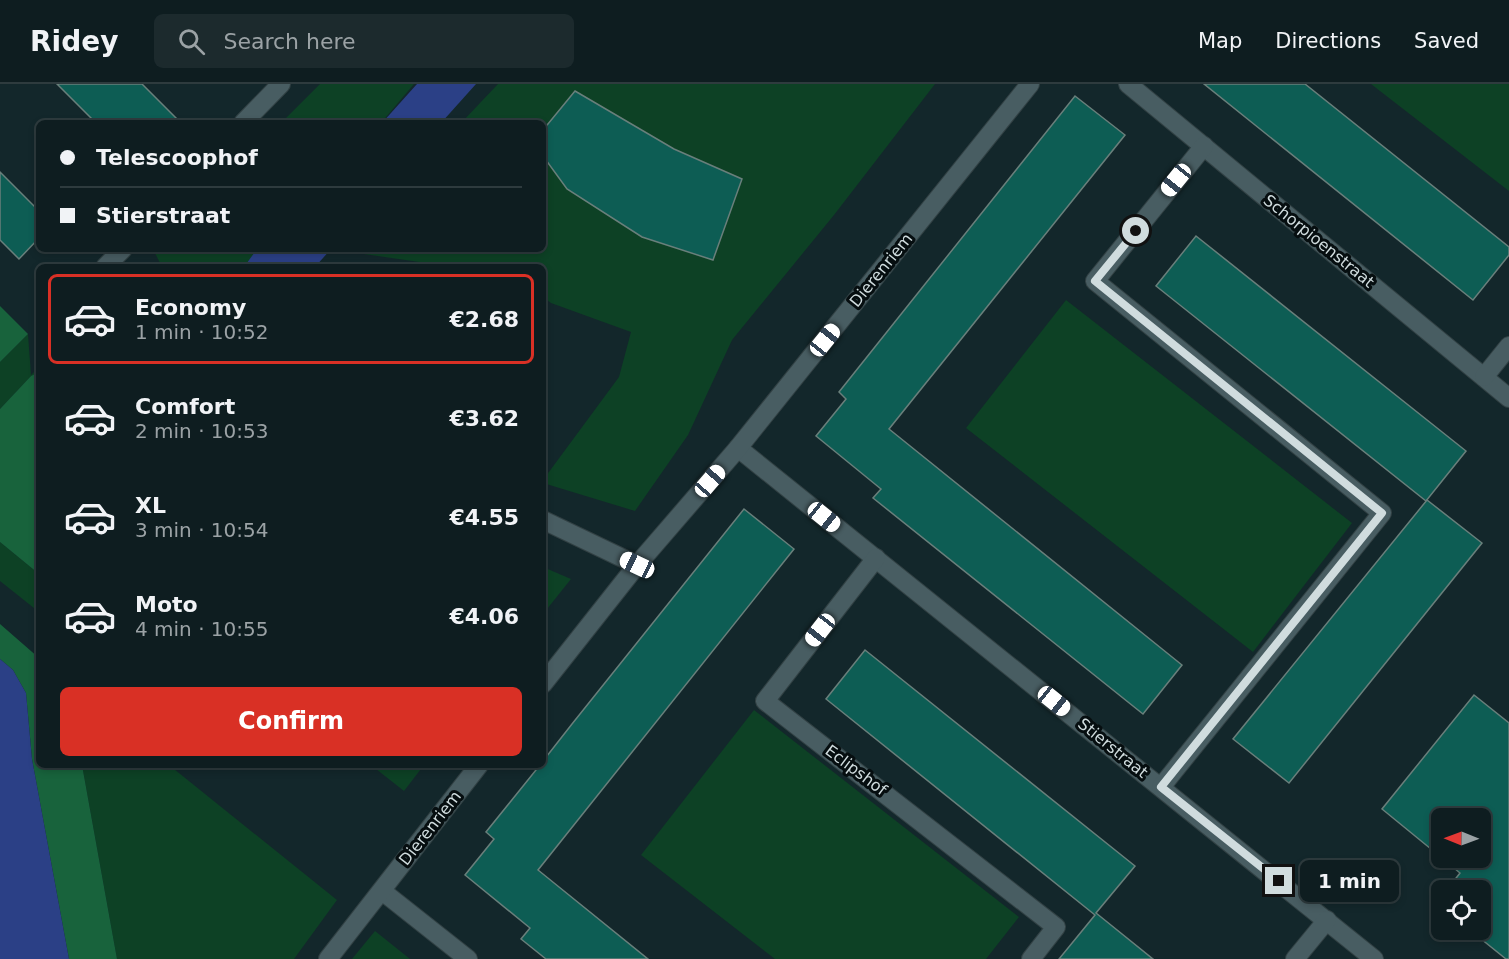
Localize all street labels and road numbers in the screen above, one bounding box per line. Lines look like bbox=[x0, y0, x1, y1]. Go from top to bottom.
street label: Schorpioenstraat bbox=[1260, 191, 1378, 291]
street label: Dierenriem bbox=[846, 229, 916, 311]
street label: Stierstraat bbox=[1074, 714, 1152, 782]
street label: Eclipshof bbox=[822, 741, 891, 799]
street label: Dierenriem bbox=[395, 787, 465, 869]

